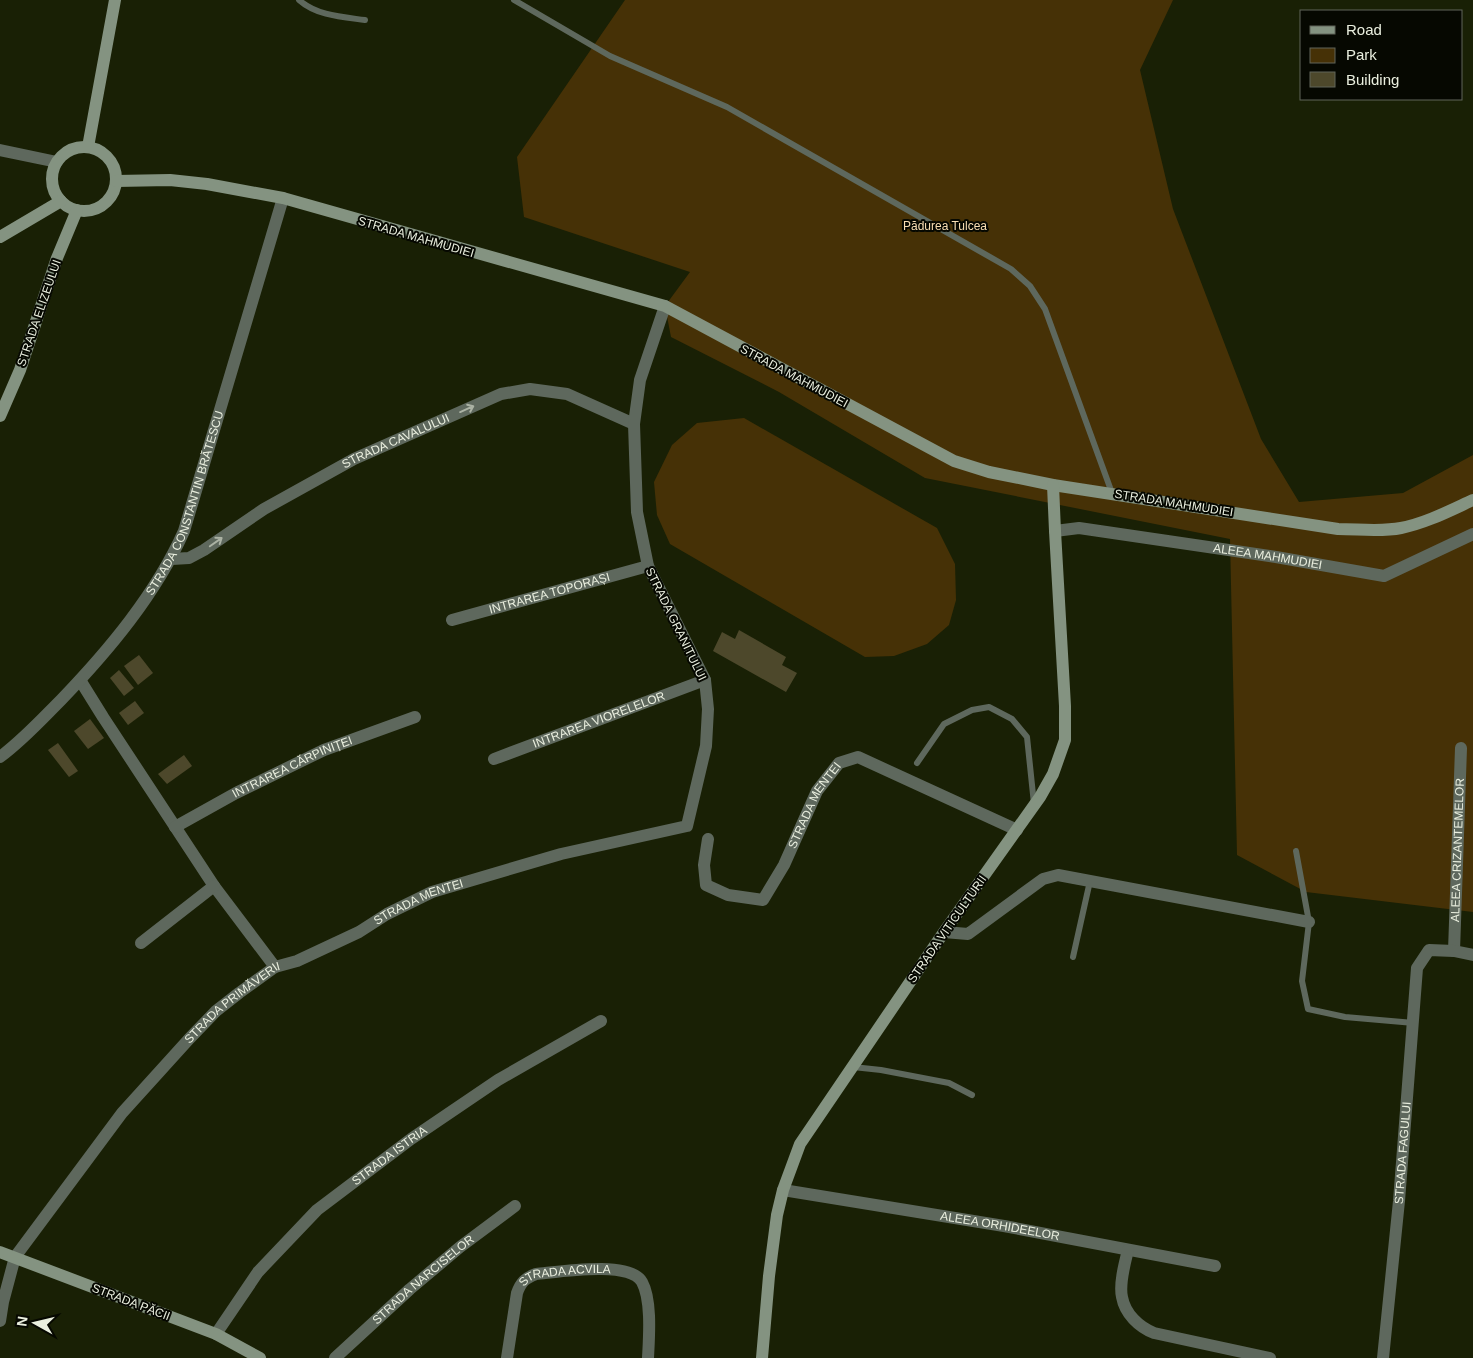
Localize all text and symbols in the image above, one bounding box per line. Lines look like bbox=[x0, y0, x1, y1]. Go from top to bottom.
legend bbox=[1300, 10, 1463, 100]
text: Road bbox=[1346, 21, 1382, 38]
text: Park bbox=[1346, 46, 1377, 63]
text: Building bbox=[1346, 71, 1399, 88]
street label: STRADA MAHMUDIEI bbox=[356, 214, 476, 260]
park label: Pădurea Tulcea bbox=[903, 219, 987, 233]
street label: STRADA ELIZEULUI bbox=[14, 258, 64, 368]
street label: STRADA MAHMUDIEI bbox=[738, 342, 850, 410]
one-way arrow bbox=[459, 404, 474, 414]
street label: STRADA CONSTANTIN BRĂTESCU bbox=[143, 409, 226, 598]
street label: STRADA CAVALULUI bbox=[339, 411, 452, 471]
street label: STRADA MAHMUDIEI bbox=[1114, 487, 1234, 519]
one-way arrow bbox=[209, 537, 223, 547]
street label: ALEEA MAHMUDIEI bbox=[1212, 541, 1323, 572]
street label: STRADA GRANITULUI bbox=[643, 565, 709, 683]
street label: INTRAREA TOPORAȘI bbox=[487, 570, 612, 617]
street label: INTRAREA VIORELELOR bbox=[531, 688, 667, 751]
street label: INTRAREA CĂRPINIȚEI bbox=[230, 733, 354, 801]
street label: STRADA MENTEI bbox=[785, 759, 844, 851]
street label: ALEEA CRIZANTEMELOR bbox=[1448, 777, 1467, 922]
street label: STRADA VITICULTURII bbox=[905, 873, 989, 985]
street label: STRADA MENTEI bbox=[371, 876, 465, 928]
street label: STRADA PRIMĂVERII bbox=[182, 959, 282, 1046]
street label: STRADA FAGULUI bbox=[1392, 1101, 1414, 1205]
street label: STRADA ISTRIA bbox=[349, 1123, 430, 1188]
street label: ALEEA ORHIDEELOR bbox=[939, 1209, 1061, 1243]
street label: STRADA NARCISELOR bbox=[369, 1232, 477, 1327]
street label: STRADA ACVILA bbox=[516, 1262, 611, 1289]
street label: STRADA PĂCII bbox=[90, 1280, 172, 1323]
north arrow bbox=[10, 1298, 60, 1348]
text: N bbox=[13, 1315, 31, 1327]

